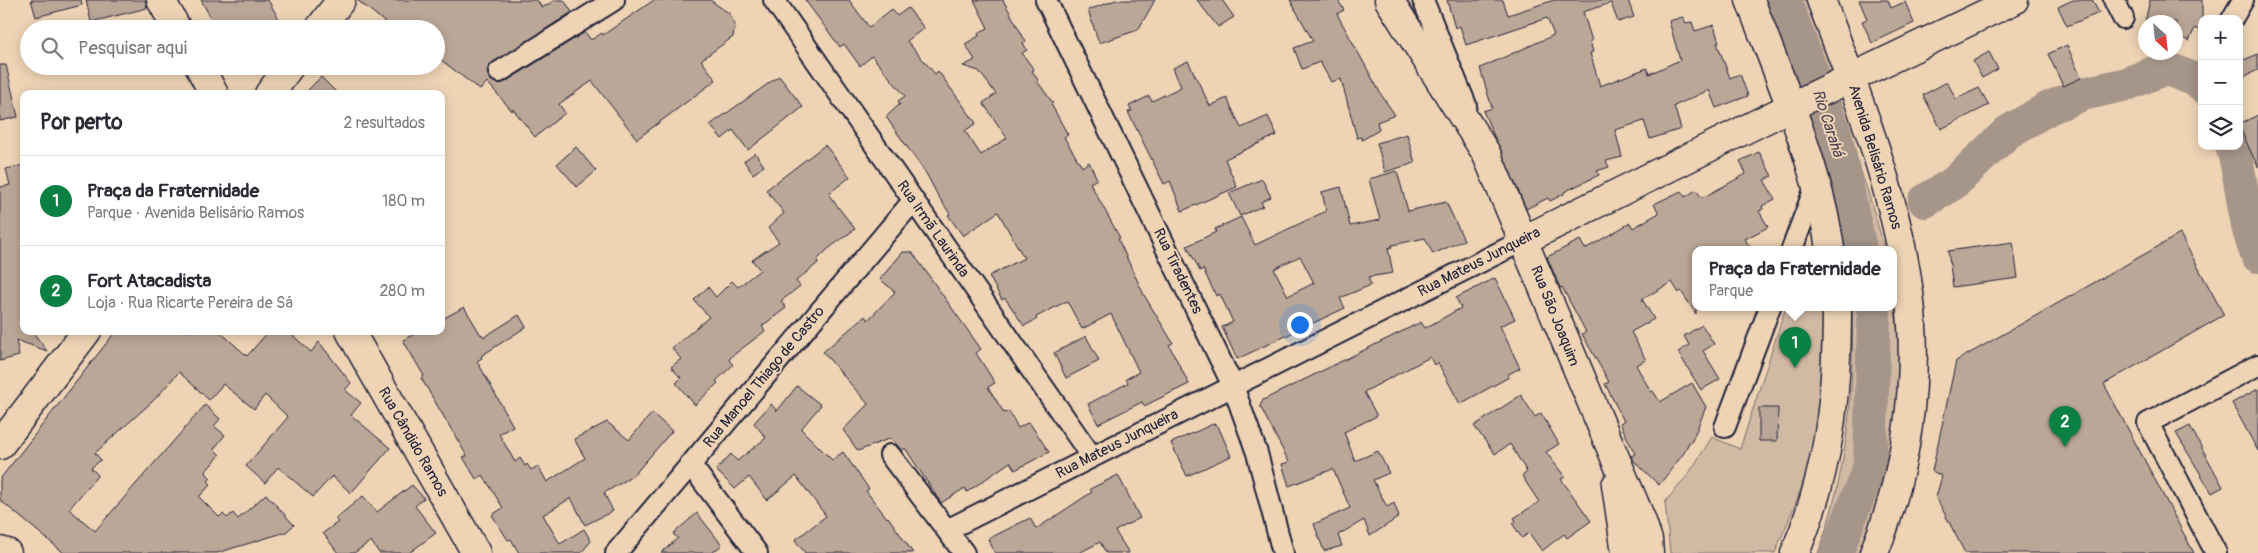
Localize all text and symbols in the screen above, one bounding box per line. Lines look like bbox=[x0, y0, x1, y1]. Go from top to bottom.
north arrow bbox=[2138, 15, 2183, 60]
map controls bbox=[2198, 15, 2243, 150]
button: + bbox=[2198, 15, 2243, 60]
search box bbox=[20, 20, 445, 75]
icon: search bbox=[38, 34, 66, 62]
text: Pesquisar aqui bbox=[78, 36, 187, 60]
button: − bbox=[2198, 60, 2243, 105]
street label: Avenida Belisário Ramos bbox=[1844, 82, 1906, 232]
water label: Rio Carahá bbox=[1808, 87, 1849, 161]
button: layers bbox=[2198, 105, 2243, 150]
text: Por perto bbox=[40, 109, 122, 136]
text: 2 resultados bbox=[343, 113, 425, 133]
street label: Rua Irmã Laurinda bbox=[893, 177, 973, 281]
text: Praça da Fraternidade bbox=[87, 179, 259, 203]
text: 1 bbox=[53, 191, 59, 211]
text: 180 m bbox=[382, 191, 425, 211]
text: Parque · Avenida Belisário Ramos bbox=[87, 203, 304, 223]
street label: Rua Mateus Junqueira bbox=[1415, 223, 1543, 301]
street label: Rua Tiradentes bbox=[1149, 225, 1207, 317]
popup bbox=[1692, 246, 1897, 311]
text: Praça da Fraternidade bbox=[1708, 257, 1881, 281]
street label: Rua São Joaquim bbox=[1526, 263, 1584, 369]
text: Fort Atacadista bbox=[87, 269, 211, 293]
text: 2 bbox=[52, 281, 60, 301]
text: 280 m bbox=[379, 281, 425, 301]
text: Parque bbox=[1708, 281, 1753, 301]
text: Loja · Rua Ricarte Pereira de Sá bbox=[87, 293, 293, 313]
street label: Rua Manoel Thiago de Castro bbox=[699, 302, 829, 452]
your location bbox=[1287, 312, 1313, 338]
pin: 1 bbox=[1779, 327, 1811, 368]
street label: Rua Cândido Ramos bbox=[374, 384, 452, 500]
street label: Rua Mateus Junqueira bbox=[1053, 405, 1181, 483]
pin: 2 bbox=[2049, 406, 2081, 447]

